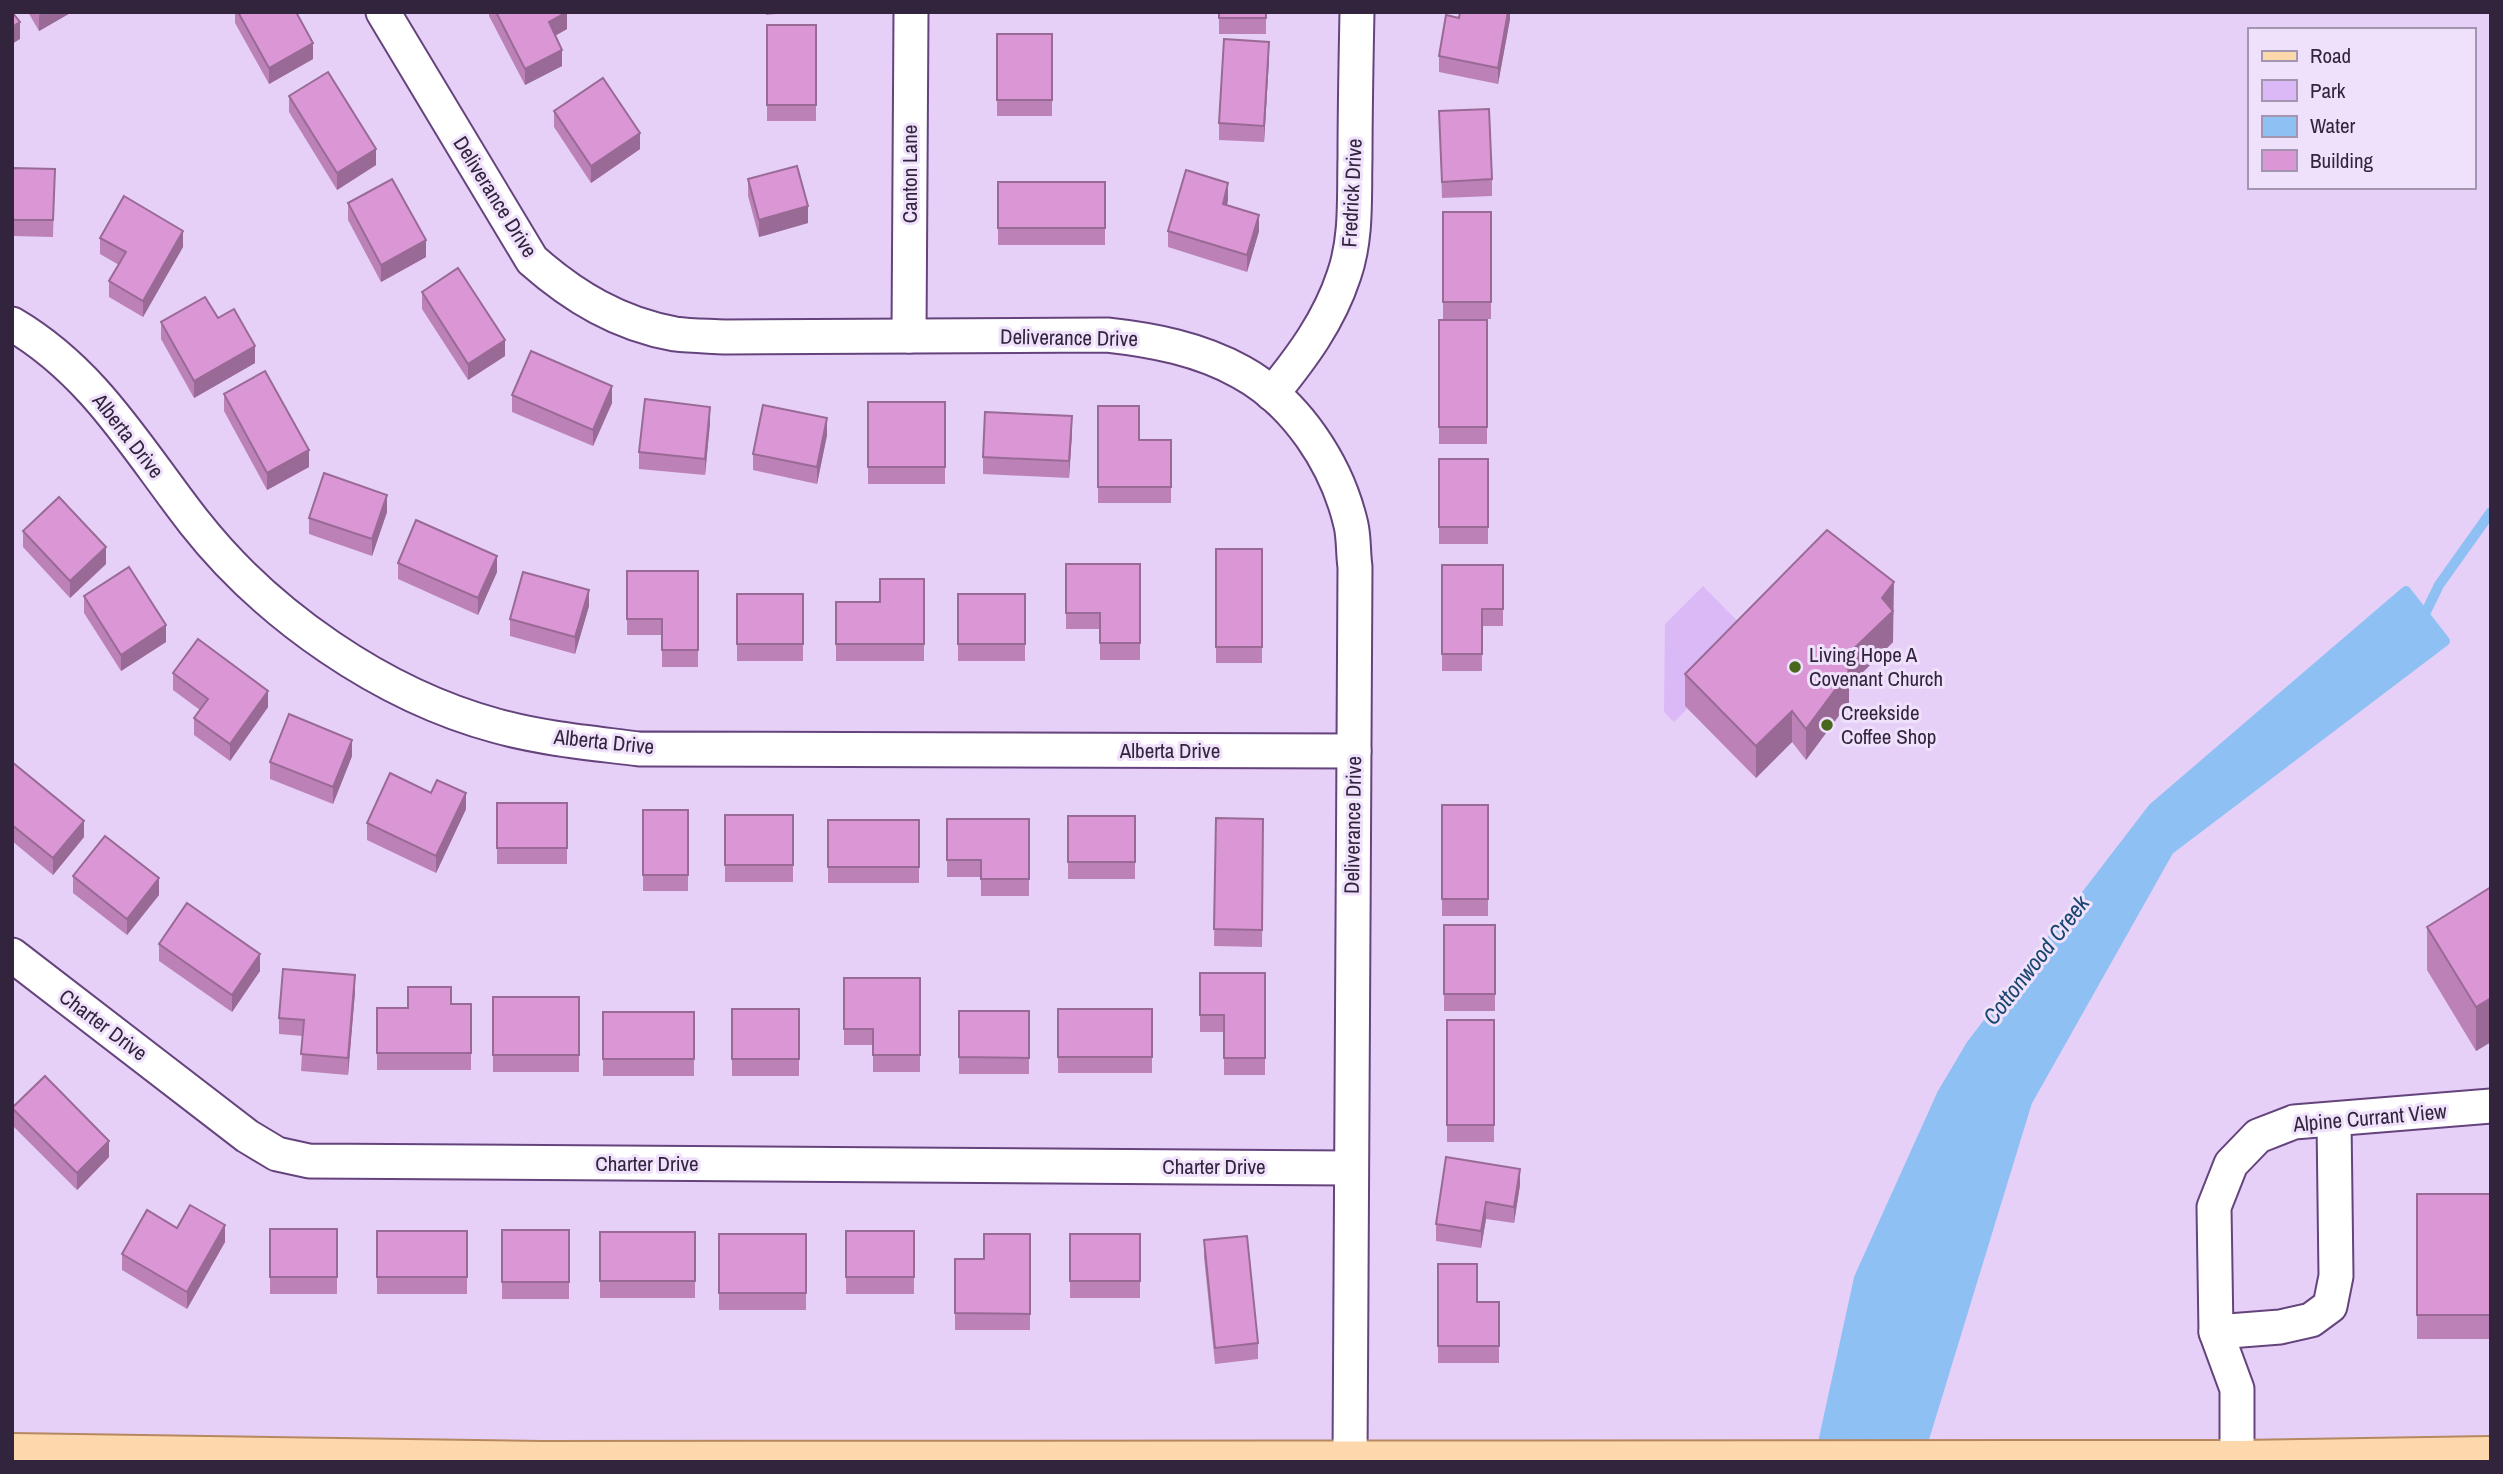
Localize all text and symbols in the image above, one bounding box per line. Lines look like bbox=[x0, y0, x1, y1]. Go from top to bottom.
legend bbox=[2248, 28, 2475, 189]
text: Road bbox=[2310, 41, 2351, 70]
text: Park bbox=[2310, 76, 2346, 105]
text: Water bbox=[2310, 111, 2356, 140]
street label: Canton Lane bbox=[895, 125, 924, 223]
street label: Deliverance Drive bbox=[447, 131, 544, 263]
street label: Fredrick Drive bbox=[1334, 138, 1369, 248]
text: Building bbox=[2310, 146, 2374, 175]
street label: Deliverance Drive bbox=[1000, 322, 1138, 353]
street label: Alberta Drive bbox=[85, 386, 171, 484]
place label: Living Hope A Covenant Church bbox=[1809, 640, 1943, 693]
marker: Living Hope A Covenant Church bbox=[1787, 659, 1803, 675]
place label: Creekside Coffee Shop bbox=[1841, 698, 1936, 751]
marker: Creekside Coffee Shop bbox=[1819, 717, 1835, 733]
street label: Alberta Drive bbox=[552, 722, 656, 761]
street label: Alberta Drive bbox=[1119, 736, 1220, 765]
street label: Deliverance Drive bbox=[1337, 756, 1368, 894]
water label: Cottonwood Creek bbox=[1975, 887, 2097, 1031]
street label: Charter Drive bbox=[53, 982, 153, 1067]
street label: Alpine Currant View bbox=[2291, 1096, 2448, 1139]
street label: Charter Drive bbox=[595, 1149, 699, 1178]
street label: Charter Drive bbox=[1162, 1152, 1266, 1181]

